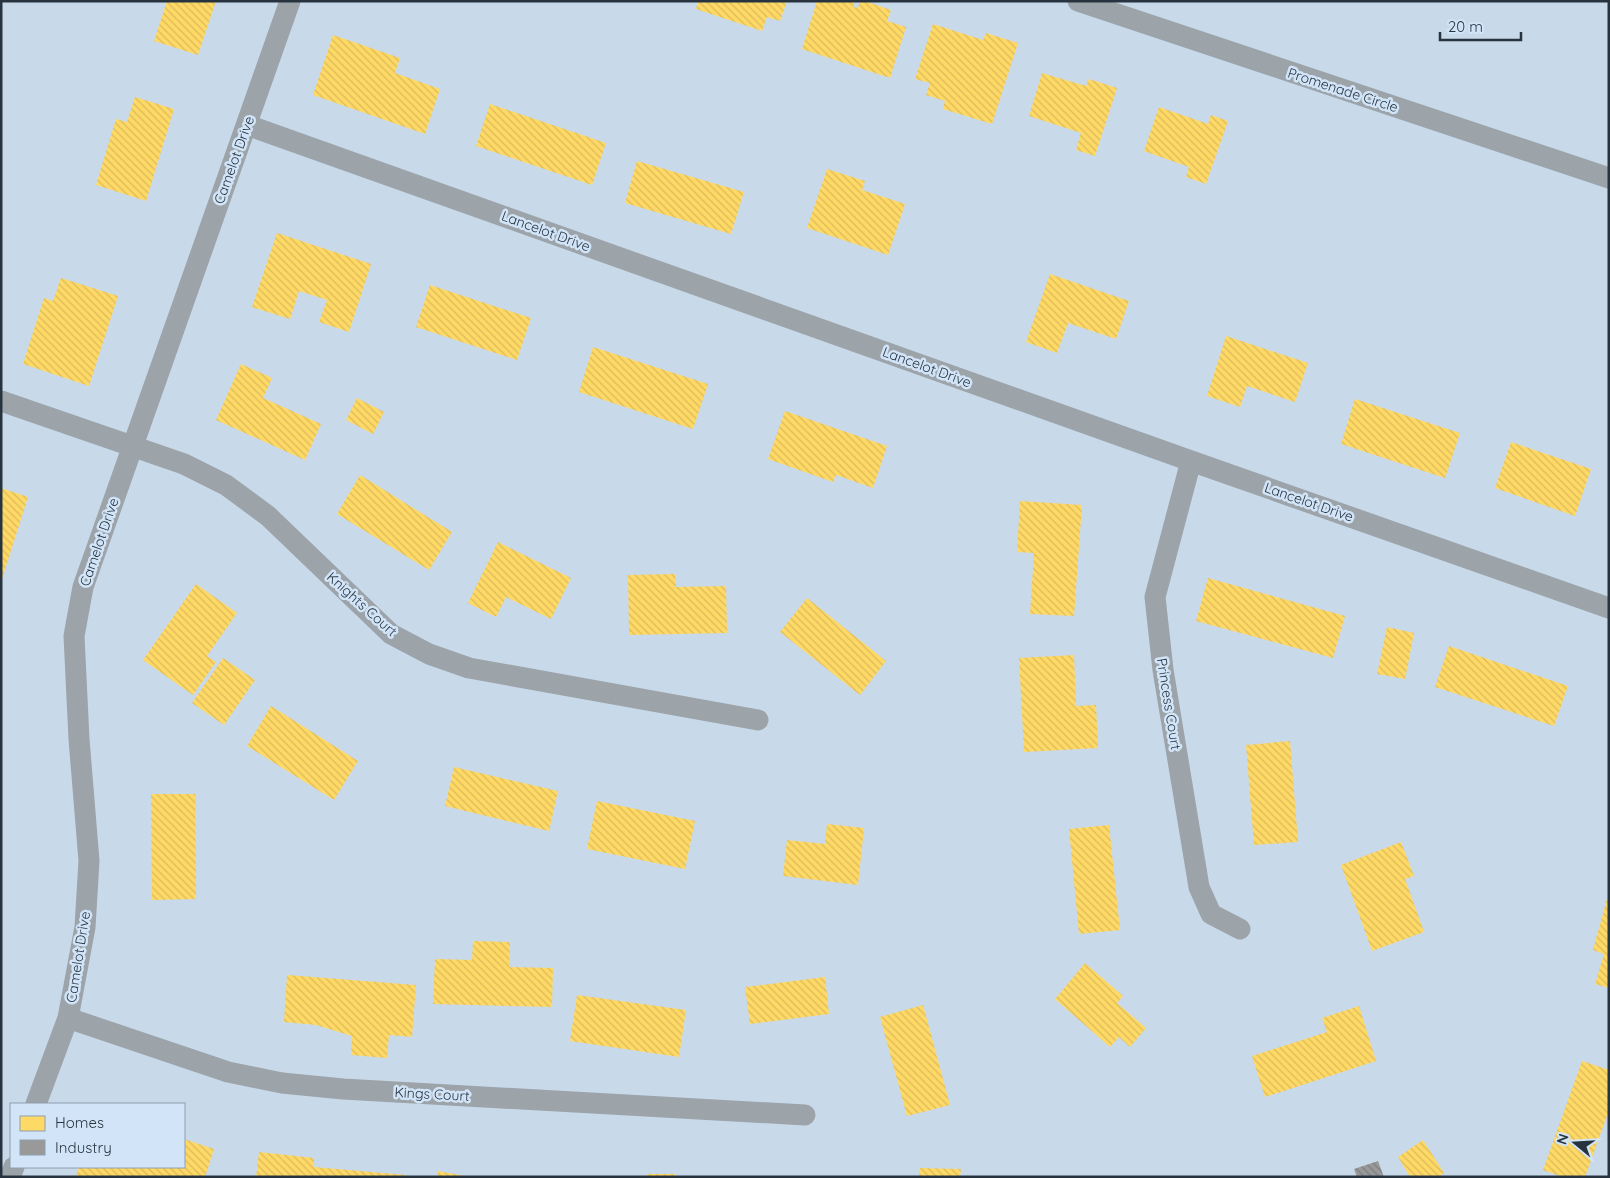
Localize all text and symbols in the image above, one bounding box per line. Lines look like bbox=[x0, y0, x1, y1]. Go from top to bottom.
scale bar bbox=[1440, 10, 1521, 42]
text: 20 m bbox=[1448, 17, 1483, 36]
street label: Promenade Circle bbox=[1286, 64, 1400, 116]
street label: Camelot Drive bbox=[210, 114, 258, 206]
street label: Lancelot Drive bbox=[499, 207, 593, 255]
street label: Lancelot Drive bbox=[880, 343, 974, 391]
street label: Lancelot Drive bbox=[1262, 478, 1356, 526]
street label: Camelot Drive bbox=[75, 495, 123, 588]
street label: Knights Court bbox=[323, 568, 401, 640]
street label: Princess Court bbox=[1153, 657, 1185, 751]
street label: Camelot Drive bbox=[62, 910, 94, 1004]
street label: Kings Court bbox=[394, 1083, 470, 1105]
legend bbox=[10, 1103, 185, 1168]
text: Homes bbox=[55, 1113, 104, 1132]
north arrow bbox=[1550, 1118, 1600, 1168]
text: N bbox=[1552, 1131, 1573, 1147]
text: Industry bbox=[55, 1138, 112, 1157]

